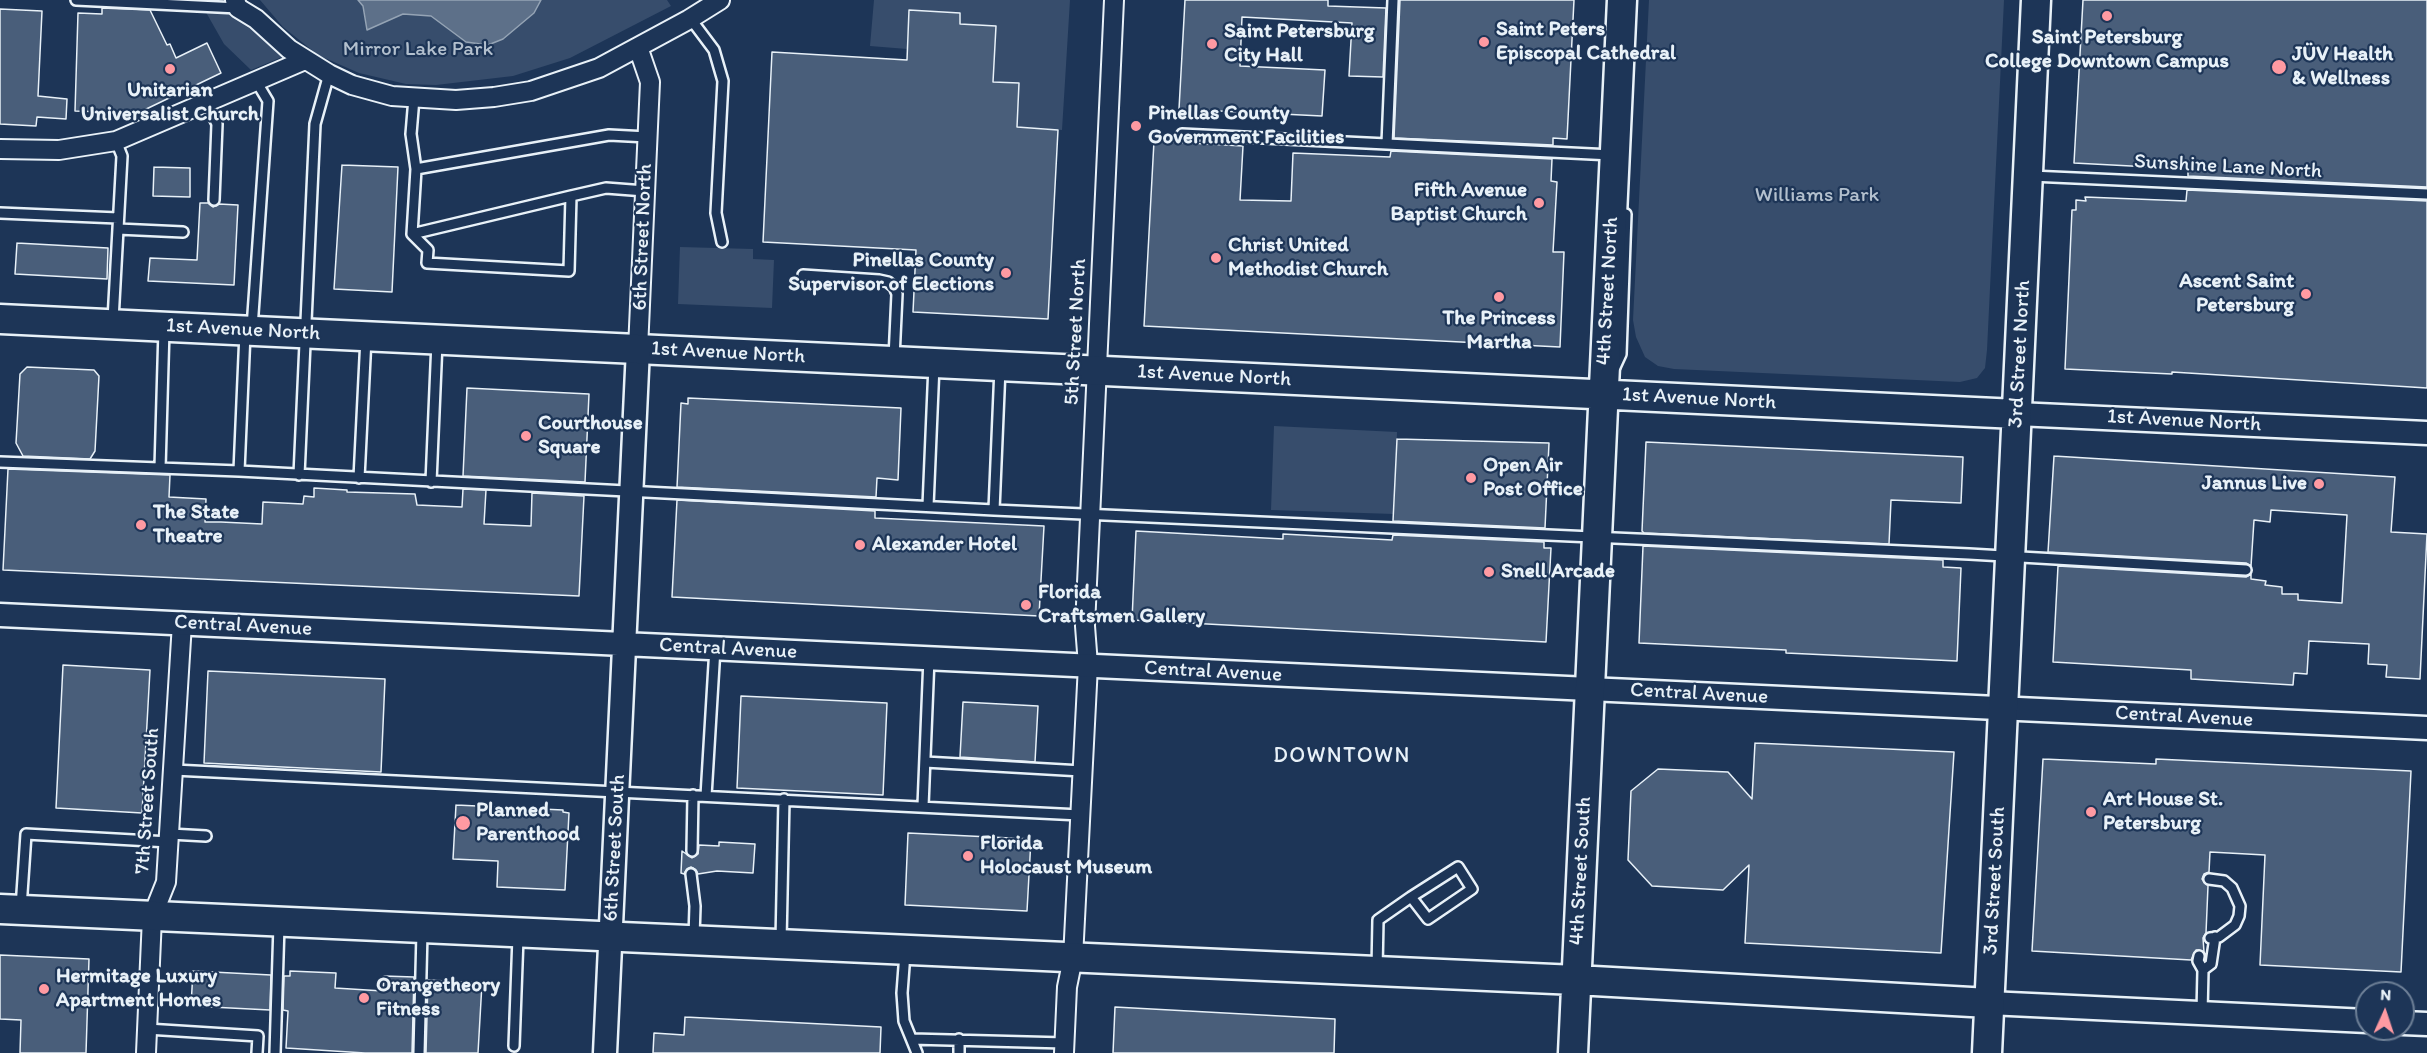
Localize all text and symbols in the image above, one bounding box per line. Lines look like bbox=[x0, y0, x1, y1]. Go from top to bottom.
marker: Saint Petersburg College Downtown Campus bbox=[2100, 9, 2114, 23]
place label: Saint Peters Episcopal Cathedral bbox=[1496, 17, 1676, 67]
place label: Saint Petersburg City Hall bbox=[1224, 19, 1374, 69]
place label: Saint Petersburg College Downtown Campus bbox=[1985, 25, 2229, 75]
marker: Saint Peters Episcopal Cathedral bbox=[1477, 35, 1491, 49]
park label: Mirror Lake Park bbox=[343, 37, 493, 63]
marker: Saint Petersburg City Hall bbox=[1205, 37, 1219, 51]
place label: JÜV Health & Wellness bbox=[2292, 42, 2393, 92]
marker: JÜV Health & Wellness bbox=[2270, 58, 2288, 76]
marker: Unitarian Universalist Church bbox=[163, 62, 177, 76]
place label: Unitarian Universalist Church bbox=[81, 78, 259, 128]
place label: Pinellas County Government Facilities bbox=[1148, 101, 1344, 151]
marker: Pinellas County Government Facilities bbox=[1129, 119, 1143, 133]
street label: Sunshine Lane North bbox=[2133, 149, 2323, 185]
street label: 6th Street North bbox=[628, 163, 658, 311]
place label: Fifth Avenue Baptist Church bbox=[1391, 178, 1527, 228]
park label: Williams Park bbox=[1755, 183, 1879, 209]
marker: Fifth Avenue Baptist Church bbox=[1532, 196, 1546, 210]
street label: 4th Street North bbox=[1592, 216, 1624, 366]
place label: Christ United Methodist Church bbox=[1228, 233, 1388, 283]
place label: Pinellas County Supervisor of Elections bbox=[788, 248, 994, 298]
marker: Christ United Methodist Church bbox=[1209, 251, 1223, 265]
street label: 5th Street North bbox=[1060, 258, 1092, 406]
marker: Pinellas County Supervisor of Elections bbox=[999, 266, 1013, 280]
place label: Ascent Saint Petersburg bbox=[2179, 269, 2294, 319]
street label: 3rd Street North bbox=[2004, 279, 2036, 429]
marker: Ascent Saint Petersburg bbox=[2299, 287, 2313, 301]
marker: The Princess Martha bbox=[1492, 290, 1506, 304]
place label: The Princess Martha bbox=[1442, 306, 1556, 356]
street label: 1st Avenue North bbox=[165, 313, 321, 347]
street label: 1st Avenue North bbox=[650, 336, 806, 370]
street label: 1st Avenue North bbox=[1136, 359, 1292, 393]
street label: 1st Avenue North bbox=[1621, 382, 1777, 416]
street label: 1st Avenue North bbox=[2106, 404, 2262, 438]
place label: Courthouse Square bbox=[538, 411, 643, 461]
marker: Courthouse Square bbox=[519, 429, 533, 443]
place label: Open Air Post Office bbox=[1483, 453, 1583, 503]
marker: Open Air Post Office bbox=[1464, 471, 1478, 485]
place label: Jannus Live bbox=[2202, 471, 2307, 497]
marker: Jannus Live bbox=[2312, 477, 2326, 491]
place label: The State Theatre bbox=[153, 500, 239, 550]
marker: The State Theatre bbox=[134, 518, 148, 532]
place label: Alexander Hotel bbox=[872, 532, 1017, 558]
marker: Alexander Hotel bbox=[853, 538, 867, 552]
place label: Snell Arcade bbox=[1501, 559, 1615, 585]
marker: Snell Arcade bbox=[1482, 565, 1496, 579]
place label: Florida Craftsmen Gallery bbox=[1038, 580, 1205, 630]
marker: Florida Craftsmen Gallery bbox=[1019, 598, 1033, 612]
street label: Central Avenue bbox=[173, 610, 313, 642]
street label: Central Avenue bbox=[658, 633, 798, 665]
street label: Central Avenue bbox=[1143, 656, 1283, 688]
street label: Central Avenue bbox=[1629, 678, 1769, 710]
street label: Central Avenue bbox=[2114, 701, 2254, 733]
street label: 7th Street South bbox=[130, 727, 166, 875]
district label: DOWNTOWN bbox=[1273, 743, 1411, 769]
street label: 6th Street South bbox=[599, 774, 631, 922]
place label: Art House St. Petersburg bbox=[2103, 787, 2223, 837]
street label: 4th Street South bbox=[1565, 796, 1597, 946]
place label: Planned Parenthood bbox=[476, 798, 580, 848]
marker: Art House St. Petersburg bbox=[2084, 805, 2098, 819]
street label: 3rd Street South bbox=[1979, 806, 2011, 956]
marker: Planned Parenthood bbox=[454, 814, 472, 832]
place label: Florida Holocaust Museum bbox=[980, 831, 1152, 881]
marker: Florida Holocaust Museum bbox=[961, 849, 975, 863]
place label: Hermitage Luxury Apartment Homes bbox=[56, 964, 221, 1014]
place label: Orangetheory Fitness bbox=[376, 973, 500, 1023]
north arrow bbox=[2355, 981, 2415, 1041]
marker: Hermitage Luxury Apartment Homes bbox=[37, 982, 51, 996]
text: N bbox=[2380, 985, 2392, 1004]
marker: Orangetheory Fitness bbox=[357, 991, 371, 1005]

